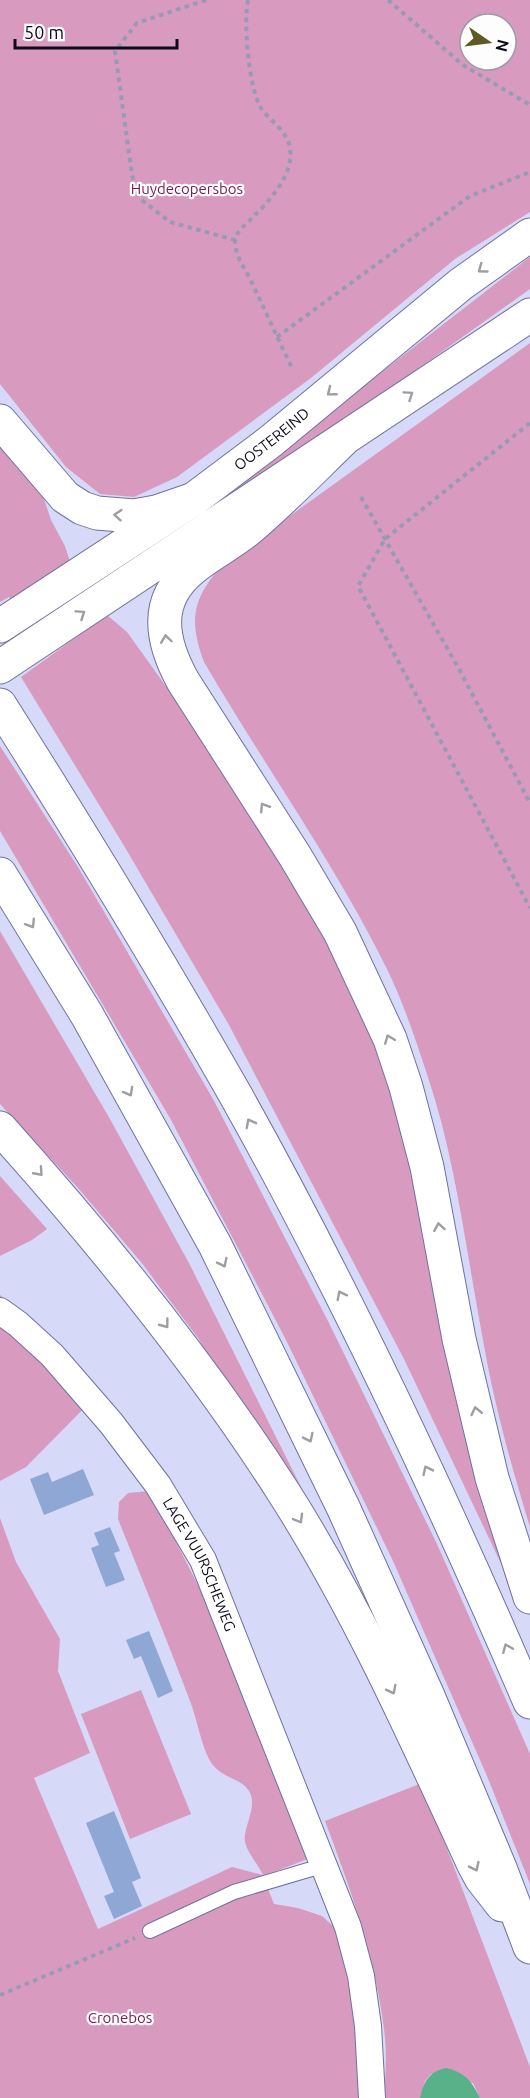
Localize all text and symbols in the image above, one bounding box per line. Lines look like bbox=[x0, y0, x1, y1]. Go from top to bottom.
scale bar bbox=[15, 12, 177, 50]
north arrow bbox=[458, 12, 518, 72]
text: 50 m bbox=[24, 22, 64, 42]
text: N bbox=[492, 38, 513, 54]
park label: Huydecopersbos bbox=[131, 180, 243, 197]
one-way arrow bbox=[478, 261, 489, 272]
one-way arrow bbox=[327, 385, 338, 396]
one-way arrow bbox=[403, 391, 413, 403]
street label: OOSTEREIND bbox=[231, 404, 312, 474]
one-way arrow bbox=[113, 509, 122, 522]
one-way arrow bbox=[74, 610, 85, 621]
one-way arrow bbox=[161, 634, 173, 644]
one-way arrow bbox=[259, 803, 271, 813]
one-way arrow bbox=[23, 918, 35, 928]
one-way arrow bbox=[384, 1034, 396, 1045]
one-way arrow bbox=[122, 1085, 134, 1096]
one-way arrow bbox=[246, 1118, 257, 1129]
one-way arrow bbox=[32, 1165, 43, 1176]
one-way arrow bbox=[433, 1223, 446, 1233]
one-way arrow bbox=[216, 1256, 228, 1267]
one-way arrow bbox=[337, 1291, 348, 1302]
one-way arrow bbox=[157, 1317, 168, 1328]
one-way arrow bbox=[470, 1406, 483, 1416]
one-way arrow bbox=[302, 1431, 313, 1442]
one-way arrow bbox=[422, 1466, 434, 1477]
street label: LAGE VUURSCHEWEG bbox=[160, 1495, 239, 1634]
one-way arrow bbox=[292, 1513, 303, 1523]
one-way arrow bbox=[502, 1643, 514, 1654]
one-way arrow bbox=[385, 1684, 396, 1695]
one-way arrow bbox=[467, 1860, 479, 1871]
park label: Cronebos bbox=[88, 2009, 152, 2026]

